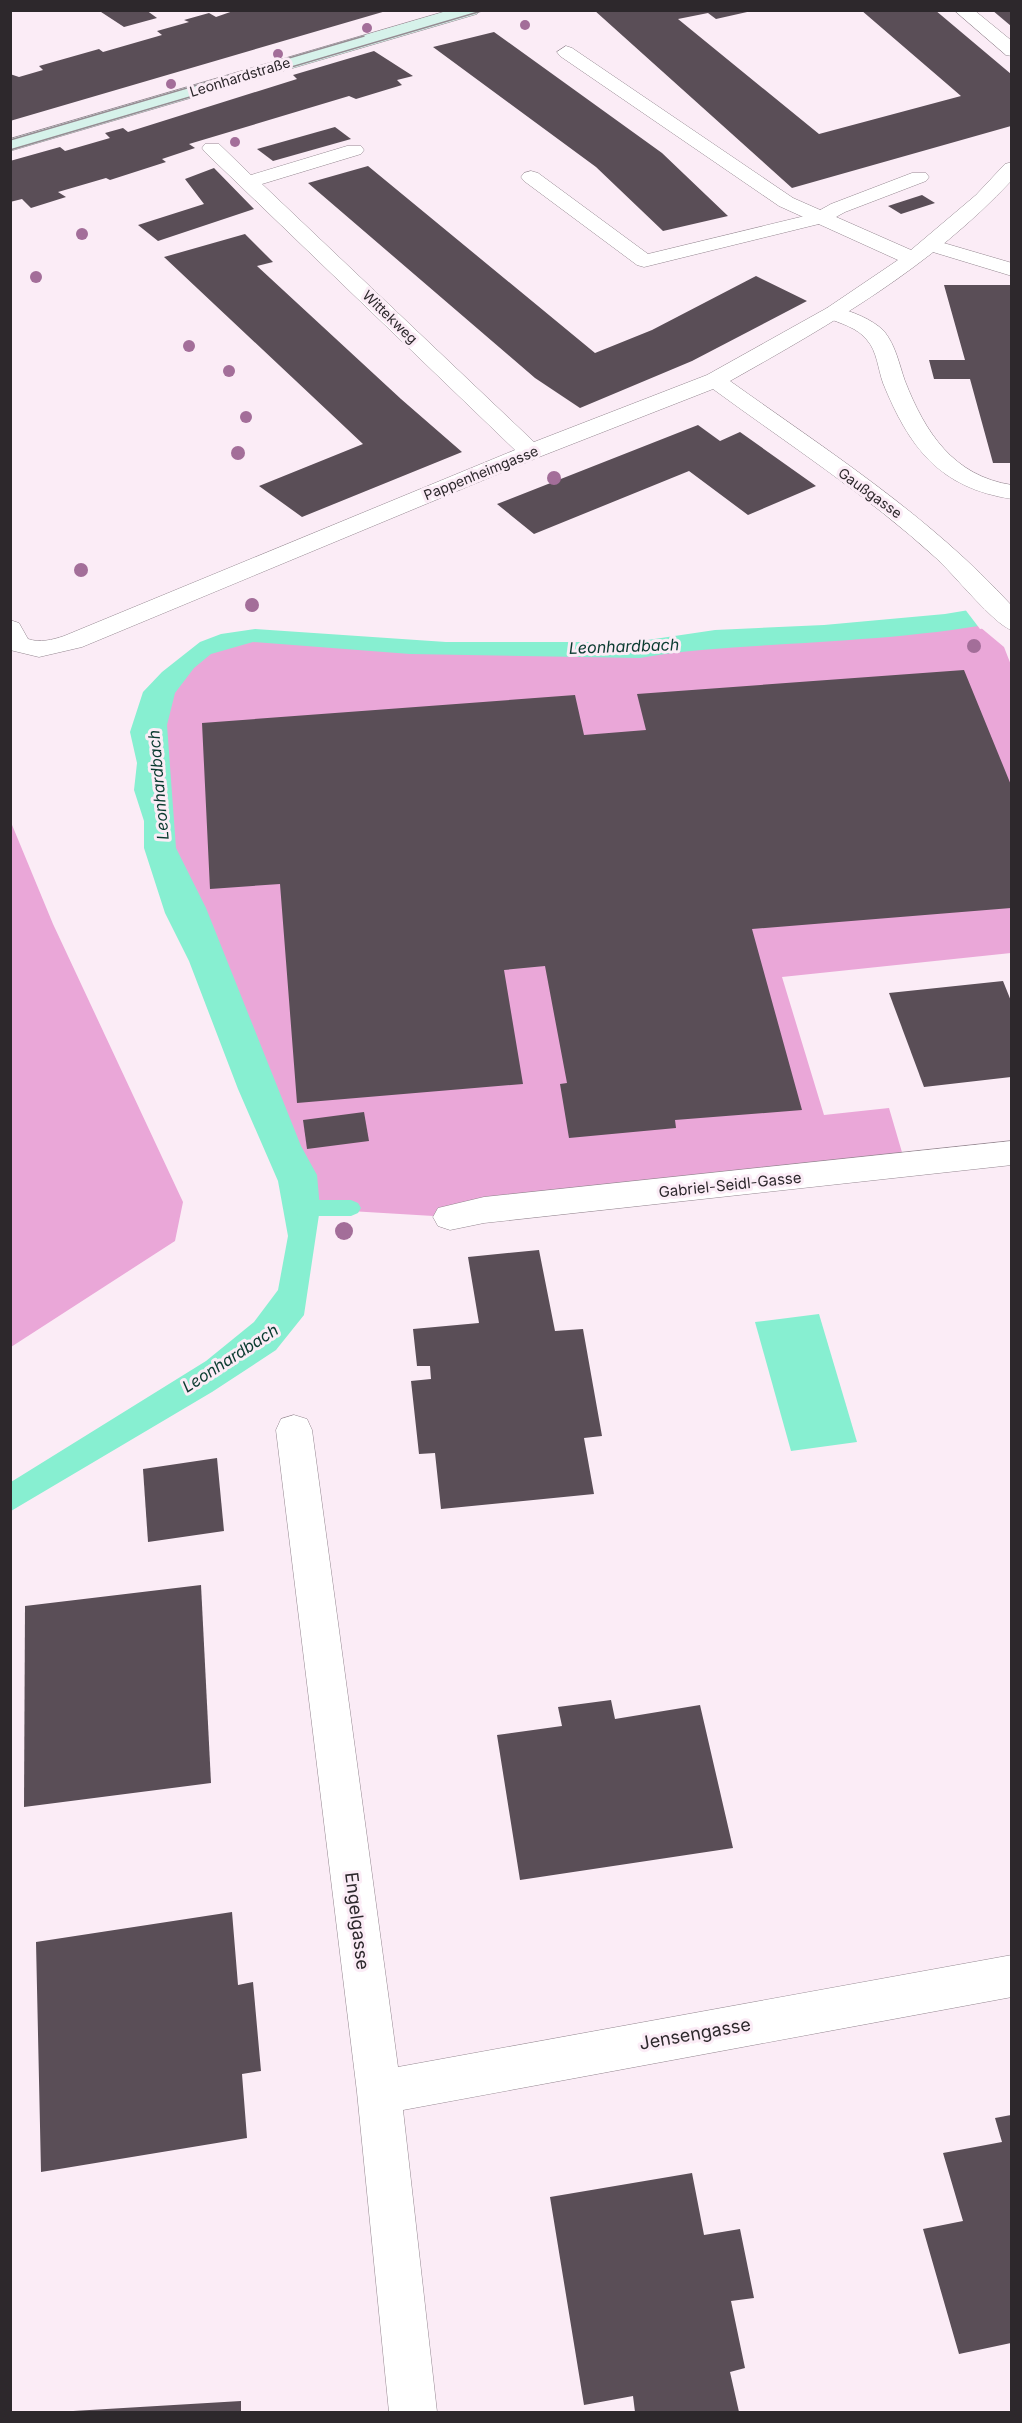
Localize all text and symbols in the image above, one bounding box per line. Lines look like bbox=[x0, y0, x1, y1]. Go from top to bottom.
street label: Leonhardstraße bbox=[187, 53, 292, 100]
street label: Wittekweg bbox=[359, 286, 421, 347]
street label: Pappenheimgasse bbox=[421, 442, 540, 503]
street label: Gaußgasse bbox=[835, 464, 905, 521]
water label: Leonhardbach bbox=[568, 634, 680, 658]
water label: Leonhardbach bbox=[143, 729, 173, 841]
street label: Gabriel-Seidl-Gasse bbox=[658, 1168, 802, 1201]
water label: Leonhardbach bbox=[178, 1320, 282, 1396]
street label: Engelgasse bbox=[341, 1871, 374, 1971]
street label: Jensengasse bbox=[638, 2013, 752, 2054]

